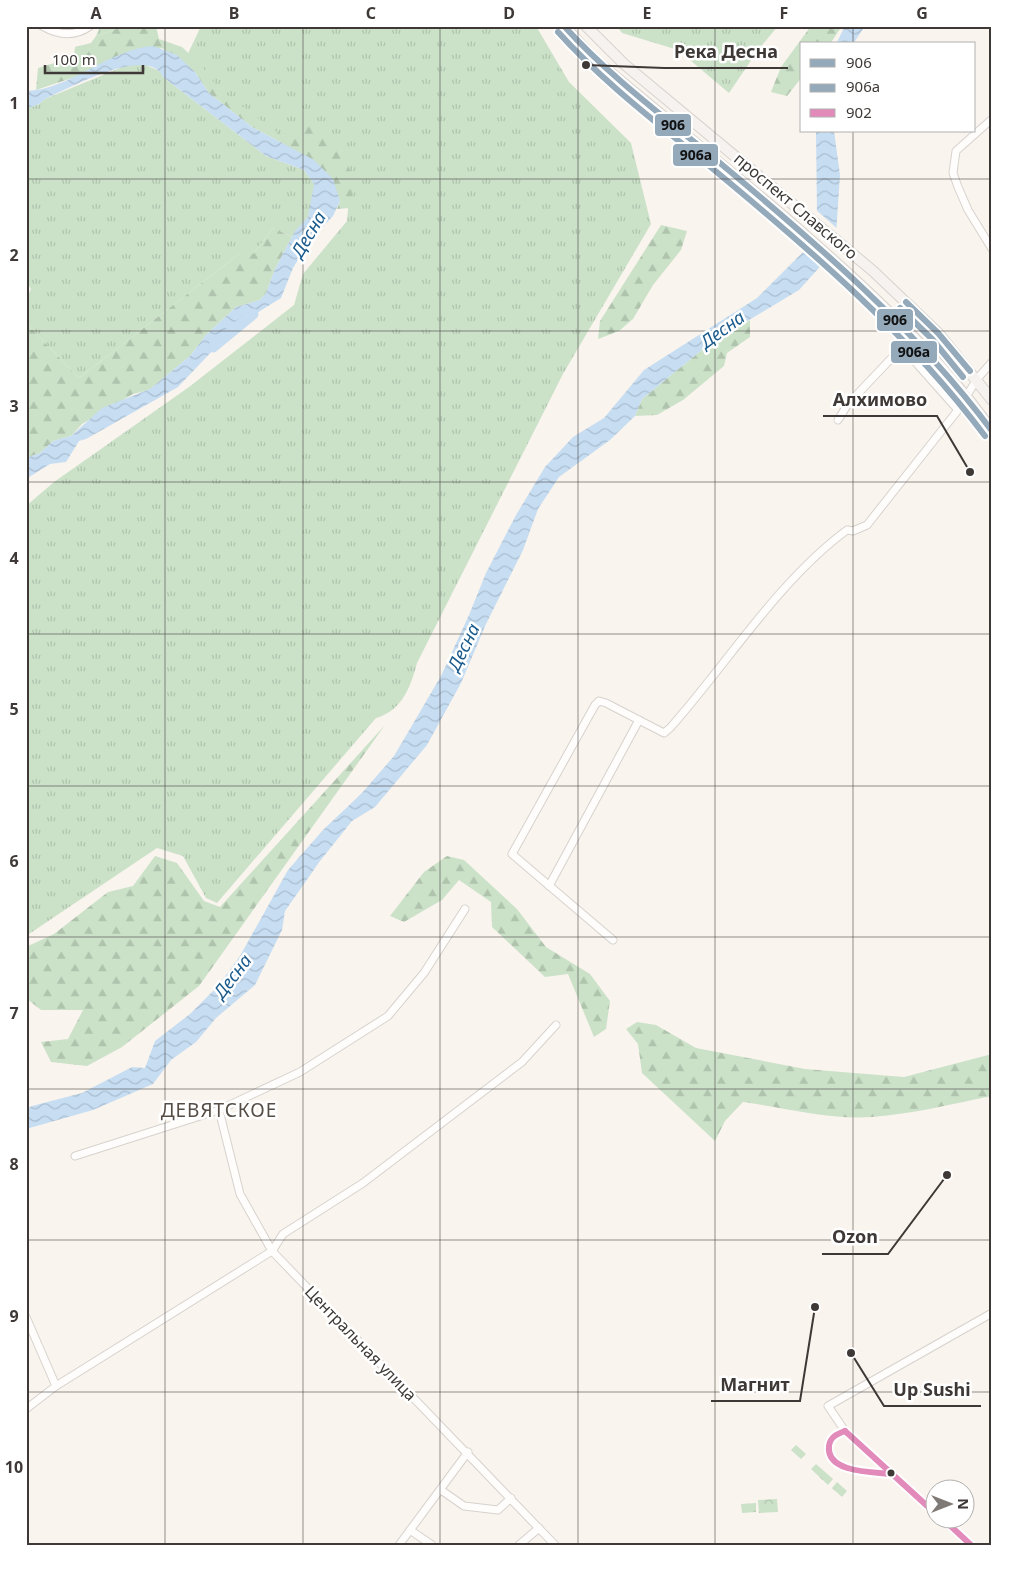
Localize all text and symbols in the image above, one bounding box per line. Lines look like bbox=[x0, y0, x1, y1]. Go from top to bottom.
text: A bbox=[90, 2, 102, 24]
text: B bbox=[229, 2, 239, 24]
text: C bbox=[366, 2, 376, 24]
text: D bbox=[503, 2, 515, 24]
text: E bbox=[643, 2, 652, 24]
text: F bbox=[780, 2, 788, 24]
text: G bbox=[916, 2, 928, 24]
callout: Река Десна bbox=[664, 35, 788, 68]
text: Река Десна bbox=[674, 39, 778, 63]
scale bar bbox=[45, 42, 142, 74]
legend bbox=[800, 42, 976, 132]
text: 100 m bbox=[52, 49, 96, 69]
text: 906 bbox=[846, 52, 872, 72]
text: 906а bbox=[846, 76, 880, 96]
text: 1 bbox=[9, 92, 19, 114]
text: 902 bbox=[846, 102, 872, 122]
line badge: 906 bbox=[654, 113, 692, 137]
text: 906 bbox=[661, 115, 685, 134]
line badge: 906а bbox=[672, 143, 719, 167]
text: 906а bbox=[680, 145, 712, 164]
street label: проспект Славского bbox=[730, 148, 862, 264]
water label: Десна bbox=[284, 206, 331, 263]
text: 2 bbox=[9, 244, 19, 266]
water label: Десна bbox=[693, 305, 749, 355]
line badge: 906 bbox=[876, 308, 914, 332]
text: 906 bbox=[883, 310, 907, 329]
line badge: 906а bbox=[890, 340, 938, 364]
text: 906а bbox=[898, 342, 930, 361]
callout: Алхимово bbox=[823, 383, 937, 416]
text: Алхимово bbox=[833, 387, 927, 411]
text: 3 bbox=[9, 395, 19, 417]
text: 4 bbox=[9, 547, 19, 569]
water label: Десна bbox=[440, 619, 485, 676]
text: 5 bbox=[9, 698, 19, 720]
text: 6 bbox=[9, 850, 19, 872]
water label: Десна bbox=[206, 949, 257, 1005]
text: 7 bbox=[9, 1002, 19, 1024]
district label: ДЕВЯТСКОЕ bbox=[161, 1097, 277, 1123]
text: 8 bbox=[9, 1153, 19, 1175]
callout: Ozon bbox=[822, 1221, 888, 1254]
text: Ozon bbox=[832, 1224, 878, 1248]
street label: Центральная улица bbox=[300, 1281, 422, 1405]
text: 9 bbox=[9, 1305, 19, 1327]
callout: Магнит bbox=[711, 1368, 800, 1401]
text: Магнит bbox=[720, 1372, 790, 1396]
callout: Up Sushi bbox=[884, 1373, 981, 1406]
text: Up Sushi bbox=[893, 1377, 971, 1401]
text: 10 bbox=[5, 1456, 23, 1478]
unlabelled marker bbox=[886, 1468, 896, 1478]
north arrow bbox=[926, 1478, 976, 1528]
text: N bbox=[954, 1498, 973, 1510]

